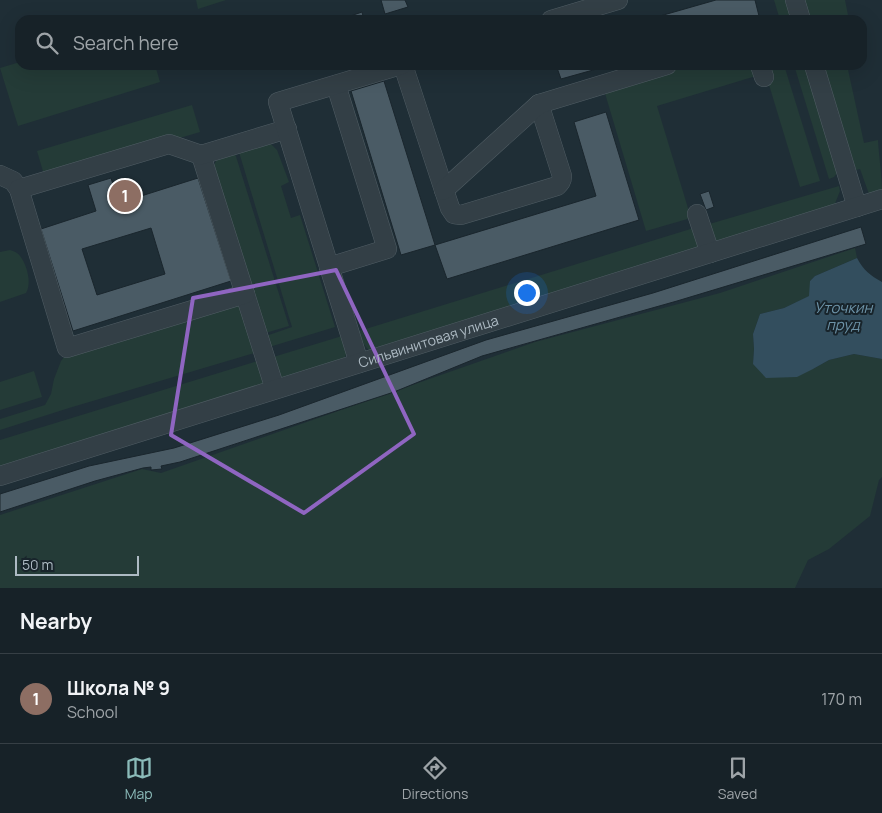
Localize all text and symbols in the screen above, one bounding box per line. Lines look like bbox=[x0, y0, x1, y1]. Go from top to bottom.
search box bbox=[15, 15, 867, 70]
icon: search bbox=[33, 29, 61, 57]
text: Search here bbox=[73, 30, 179, 56]
pin: 1 bbox=[109, 177, 141, 215]
your location bbox=[514, 280, 540, 306]
water label: Уточкин пруд bbox=[814, 297, 873, 335]
street label: Сильвинитовая улица bbox=[356, 310, 501, 372]
scale bar bbox=[15, 553, 139, 576]
text: 50 m bbox=[22, 555, 53, 574]
text: Nearby bbox=[20, 607, 92, 635]
text: Школа № 9 bbox=[67, 675, 170, 701]
text: 1 bbox=[32, 688, 40, 710]
text: 170 m bbox=[821, 688, 862, 710]
text: School bbox=[67, 701, 118, 723]
tab: Map bbox=[125, 754, 153, 803]
tab: Directions bbox=[402, 754, 468, 803]
tab: Saved bbox=[718, 754, 757, 803]

